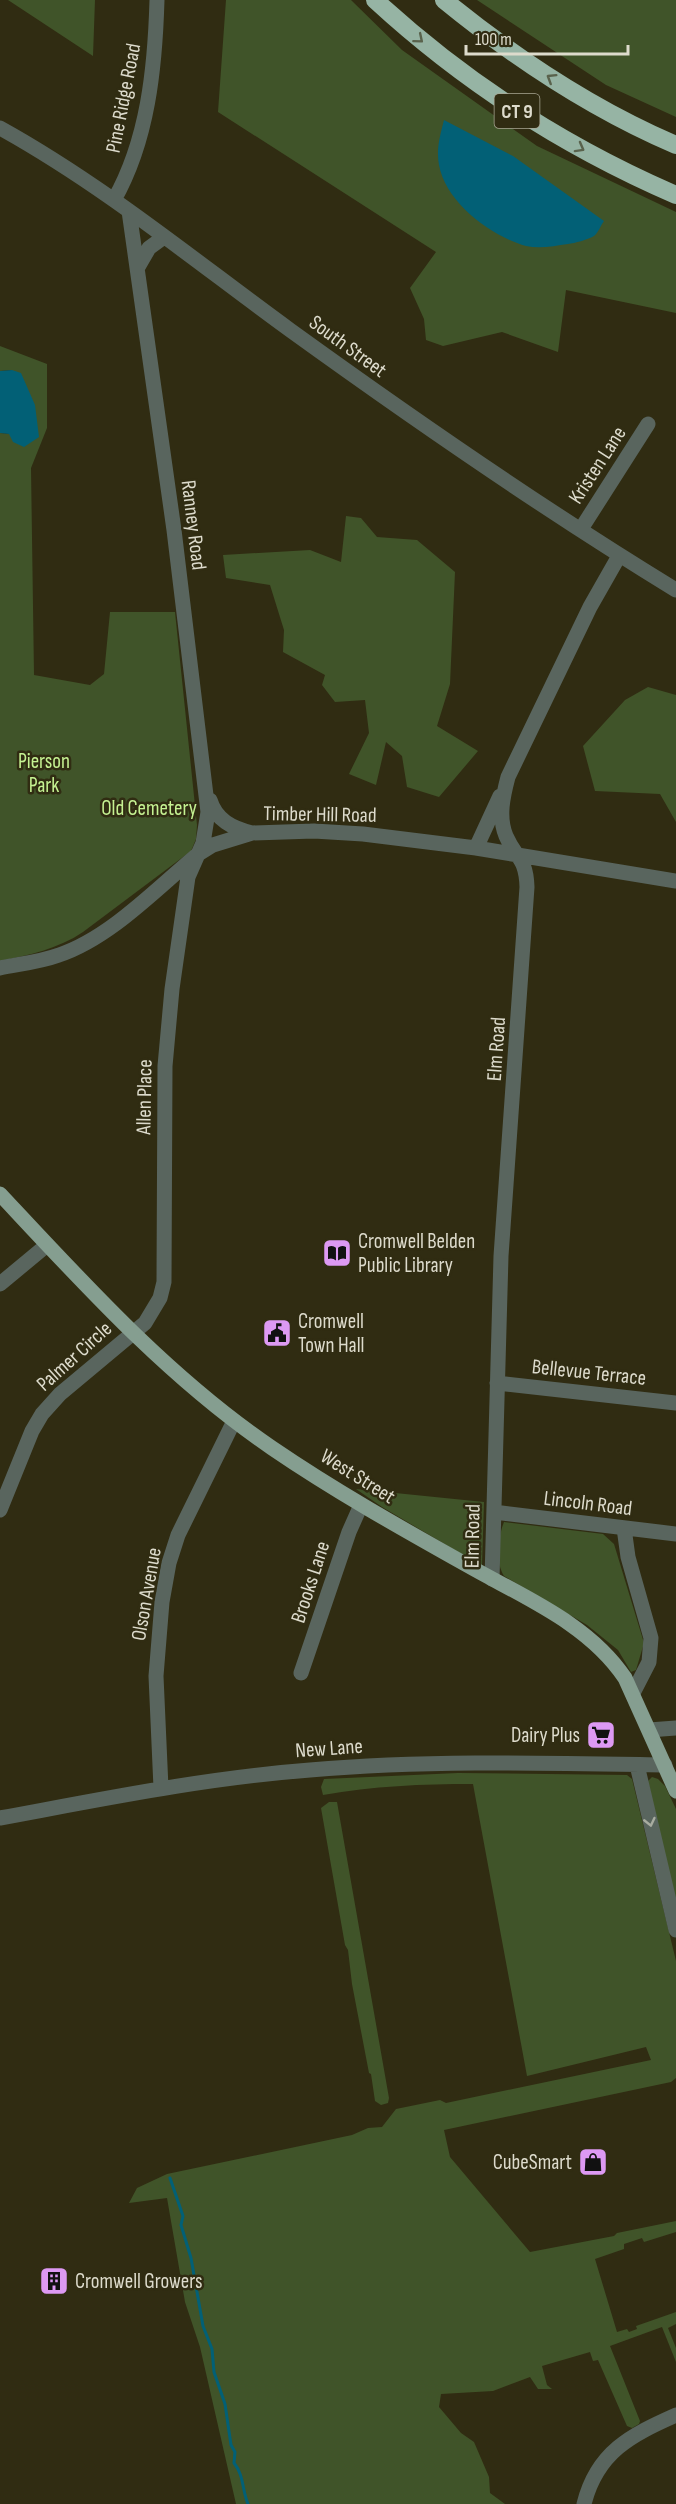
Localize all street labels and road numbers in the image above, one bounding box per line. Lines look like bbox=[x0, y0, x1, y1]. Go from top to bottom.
street label: Pine Ridge Road bbox=[101, 41, 146, 155]
road number: CT 9 bbox=[494, 94, 540, 128]
street label: South Street bbox=[304, 310, 391, 383]
street label: Kristen Lane bbox=[563, 422, 632, 509]
street label: Ranney Road bbox=[176, 479, 211, 571]
street label: Timber Hill Road bbox=[263, 801, 377, 828]
street label: Elm Road bbox=[482, 1016, 511, 1082]
street label: Allen Place bbox=[131, 1059, 158, 1136]
street label: Palmer Circle bbox=[32, 1316, 117, 1397]
street label: Bellevue Terrace bbox=[531, 1354, 647, 1391]
street label: West Street bbox=[316, 1444, 400, 1509]
street label: Lincoln Road bbox=[542, 1486, 634, 1521]
street label: Elm Road bbox=[459, 1504, 486, 1568]
street label: Brooks Lane bbox=[286, 1538, 335, 1626]
street label: Olson Avenue bbox=[126, 1546, 167, 1643]
street label: New Lane bbox=[294, 1734, 364, 1763]

